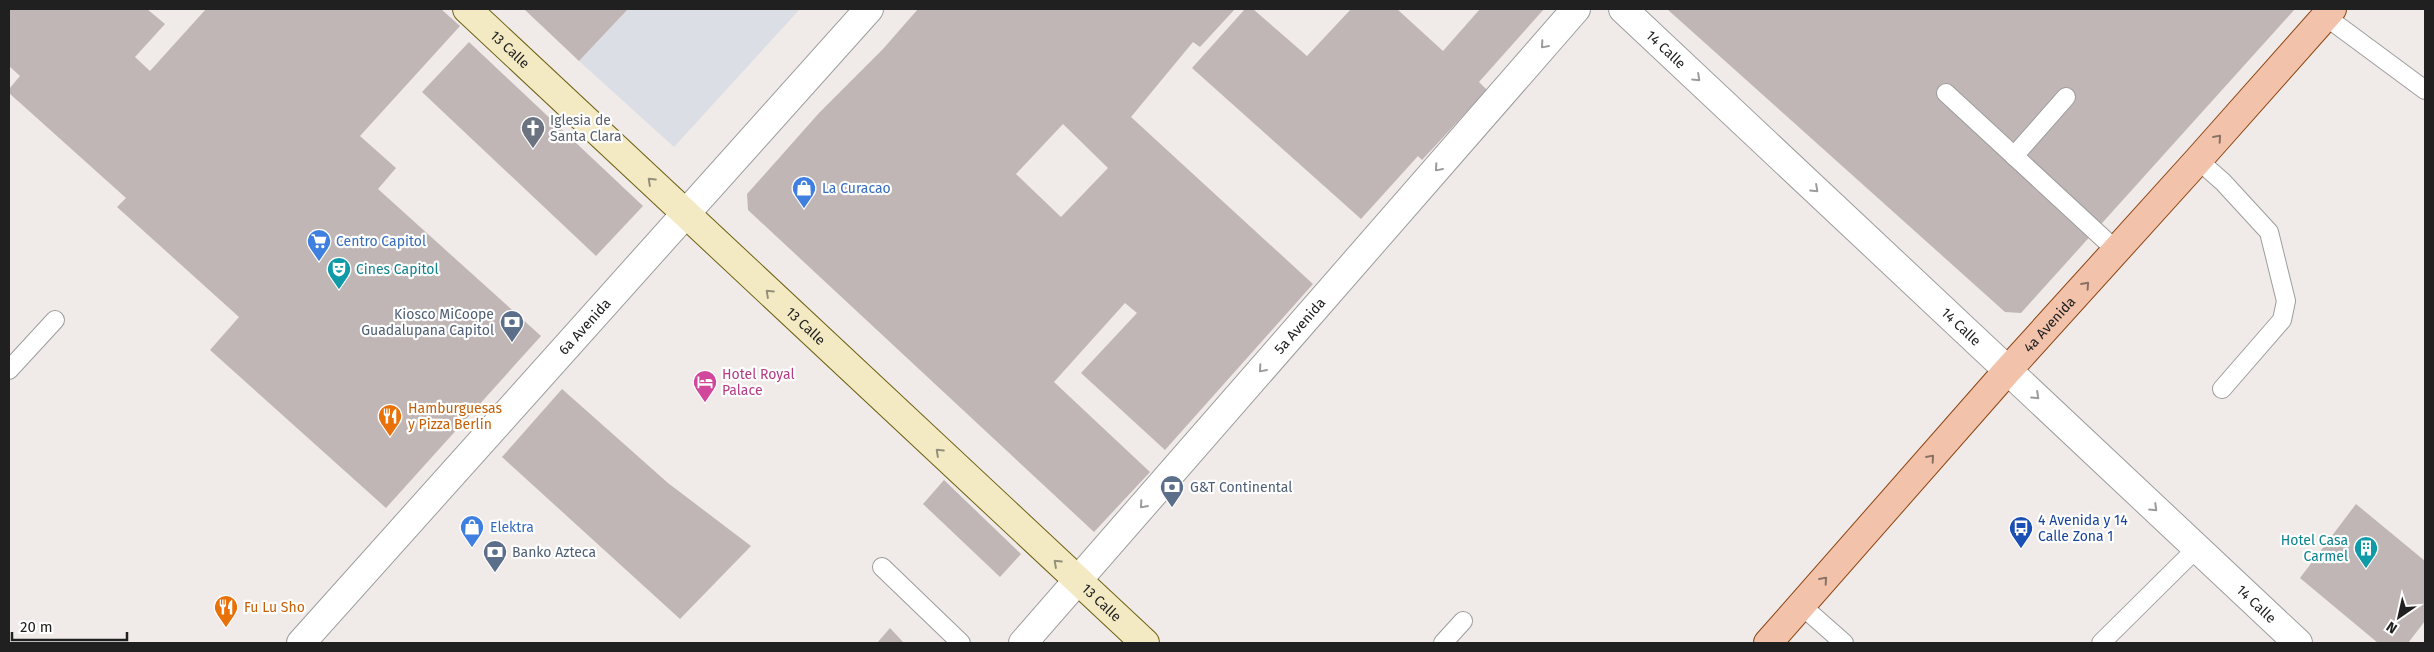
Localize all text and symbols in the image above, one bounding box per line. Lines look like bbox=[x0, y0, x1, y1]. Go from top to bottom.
street label: 13 Calle bbox=[487, 27, 533, 72]
street label: 14 Calle bbox=[1643, 27, 1689, 72]
one-way arrow bbox=[1541, 40, 1550, 49]
one-way arrow bbox=[1691, 72, 1700, 81]
place label: Iglesia de Santa Clara bbox=[550, 112, 622, 145]
church icon: Iglesia de Santa Clara bbox=[520, 115, 546, 149]
one-way arrow bbox=[2212, 135, 2221, 144]
one-way arrow bbox=[1434, 162, 1443, 171]
shop icon: La Curacao bbox=[791, 175, 817, 209]
one-way arrow bbox=[647, 178, 656, 187]
place label: La Curacao bbox=[822, 180, 891, 197]
one-way arrow bbox=[1809, 183, 1818, 192]
supermarket icon: Centro Capitol bbox=[306, 228, 332, 262]
place label: Centro Capitol bbox=[336, 233, 426, 250]
theatre icon: Cines Capitol bbox=[326, 256, 352, 290]
place label: Cines Capitol bbox=[356, 261, 439, 278]
one-way arrow bbox=[2080, 281, 2089, 290]
one-way arrow bbox=[766, 290, 775, 299]
street label: 4a Avenida bbox=[2020, 293, 2079, 356]
street label: 5a Avenida bbox=[1271, 294, 1329, 357]
street label: 6a Avenida bbox=[555, 295, 614, 358]
street label: 13 Calle bbox=[783, 303, 829, 348]
street label: 14 Calle bbox=[1938, 304, 1985, 349]
place label: Kiosco MiCoope Guadalupana Capitol bbox=[361, 306, 494, 339]
bank icon: Kiosco MiCoope Guadalupana Capitol bbox=[499, 309, 525, 343]
one-way arrow bbox=[1258, 364, 1267, 373]
place label: Hotel Royal Palace bbox=[722, 366, 795, 399]
hotel icon: Hotel Royal Palace bbox=[692, 369, 718, 403]
one-way arrow bbox=[2031, 390, 2040, 399]
place label: Hamburguesas y Pizza Berlin bbox=[408, 400, 503, 433]
restaurant icon: Hamburguesas y Pizza Berlin bbox=[377, 403, 403, 437]
one-way arrow bbox=[935, 449, 944, 458]
one-way arrow bbox=[1925, 455, 1934, 464]
bank icon: G&T Continental bbox=[1159, 474, 1185, 508]
place label: G&T Continental bbox=[1190, 479, 1292, 496]
one-way arrow bbox=[1141, 499, 1149, 508]
one-way arrow bbox=[2148, 502, 2157, 511]
place label: 4 Avenida y 14 Calle Zona 1 bbox=[2038, 512, 2128, 545]
shop icon: Elektra bbox=[459, 514, 485, 548]
bus stop icon: 4 Avenida y 14 Calle Zona 1 bbox=[2008, 515, 2034, 549]
place label: Elektra bbox=[490, 519, 534, 536]
place label: Hotel Casa Carmel bbox=[2281, 532, 2348, 565]
building icon: Hotel Casa Carmel bbox=[2353, 535, 2379, 569]
bank icon: Banko Azteca bbox=[482, 539, 508, 573]
place label: Banko Azteca bbox=[512, 544, 596, 561]
one-way arrow bbox=[1054, 560, 1063, 569]
one-way arrow bbox=[1818, 577, 1827, 586]
street label: 13 Calle bbox=[1078, 580, 1125, 625]
street label: 14 Calle bbox=[2233, 581, 2280, 627]
north arrow bbox=[2374, 592, 2424, 642]
restaurant icon: Fu Lu Sho bbox=[213, 594, 239, 628]
place label: Fu Lu Sho bbox=[244, 599, 305, 616]
scale bar bbox=[12, 610, 128, 642]
text: 20 m bbox=[20, 618, 53, 636]
text: N bbox=[2383, 618, 2401, 637]

